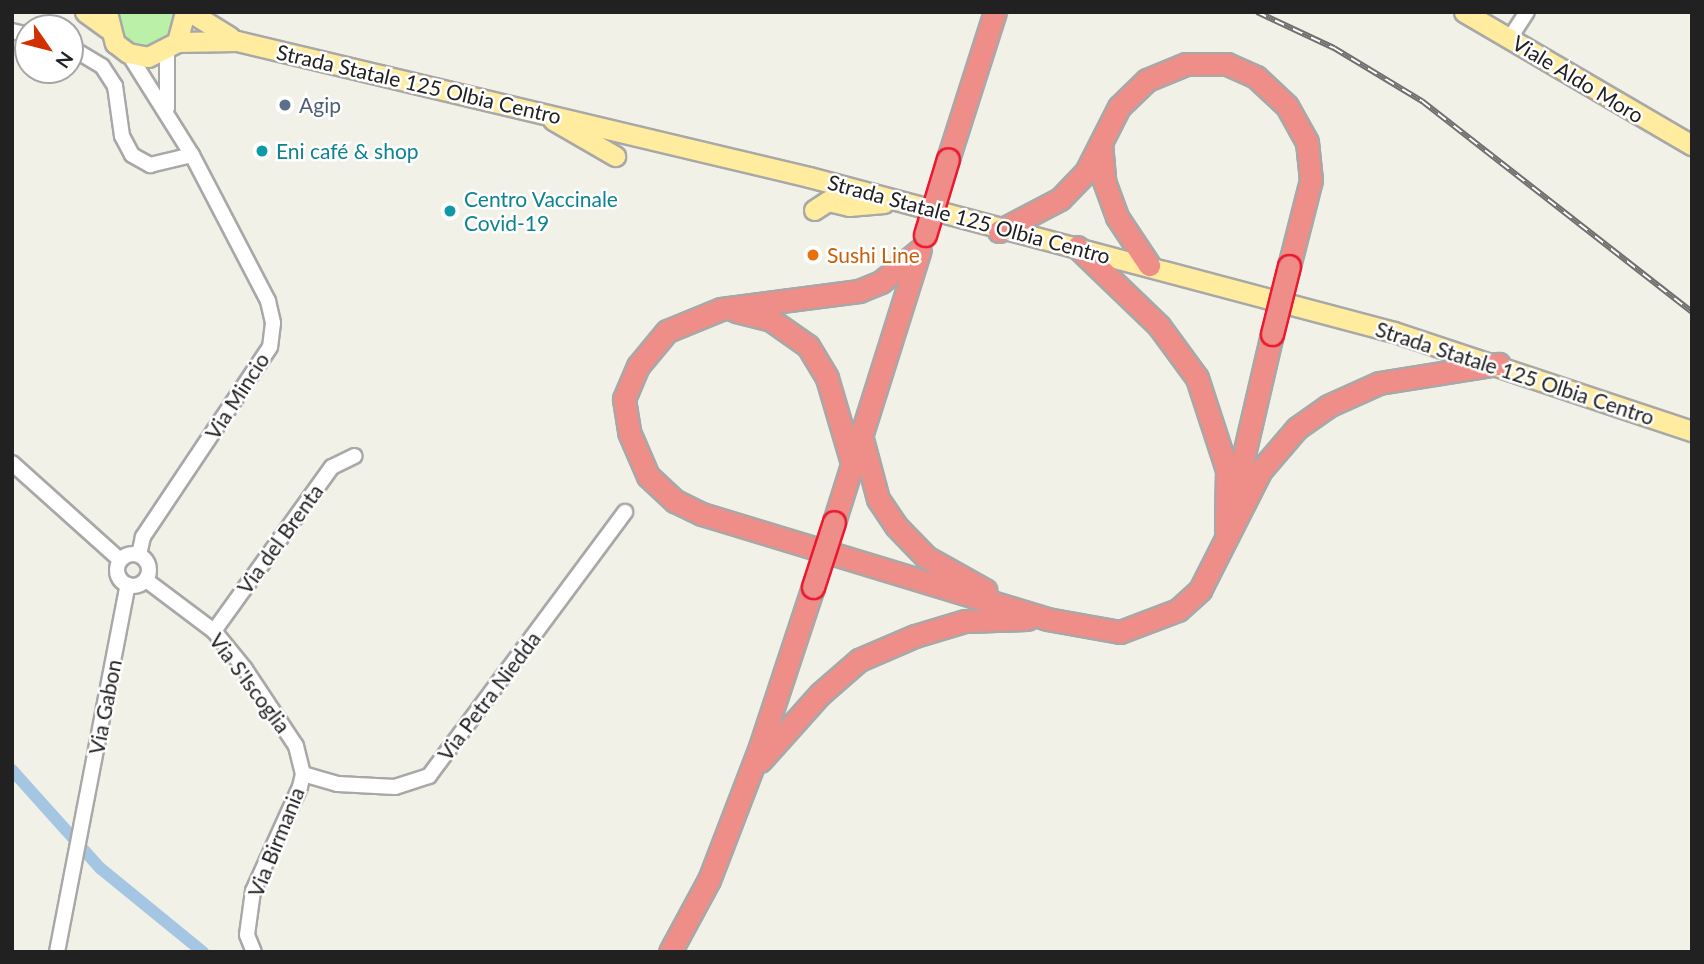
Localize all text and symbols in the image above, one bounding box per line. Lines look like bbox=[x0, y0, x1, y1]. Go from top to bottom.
north arrow bbox=[14, 14, 84, 84]
street label: Viale Aldo Moro bbox=[1507, 30, 1649, 128]
street label: Strada Statale 125 Olbia Centro bbox=[274, 39, 564, 129]
text: N bbox=[51, 48, 79, 73]
place label: Agip bbox=[299, 92, 341, 118]
marker: Agip bbox=[277, 97, 293, 113]
place label: Eni café & shop bbox=[276, 138, 419, 164]
marker: Eni café & shop bbox=[254, 143, 270, 159]
street label: Strada Statale 125 Olbia Centro bbox=[825, 169, 1113, 269]
place label: Centro Vaccinale Covid-19 bbox=[464, 186, 619, 236]
marker: Centro Vaccinale Covid-19 bbox=[442, 203, 458, 219]
place label: Sushi Line bbox=[827, 242, 920, 268]
marker: Sushi Line bbox=[805, 247, 821, 263]
street label: Strada Statale 125 Olbia Centro bbox=[1373, 316, 1657, 430]
street label: Via Mincio bbox=[200, 348, 274, 444]
street label: Via del Brenta bbox=[232, 479, 328, 599]
street label: Via Petra Niedda bbox=[432, 627, 546, 765]
street label: Via S'Iscoglia bbox=[204, 628, 296, 738]
street label: Via Gabon bbox=[83, 657, 127, 757]
street label: Via Birmania bbox=[243, 783, 309, 901]

